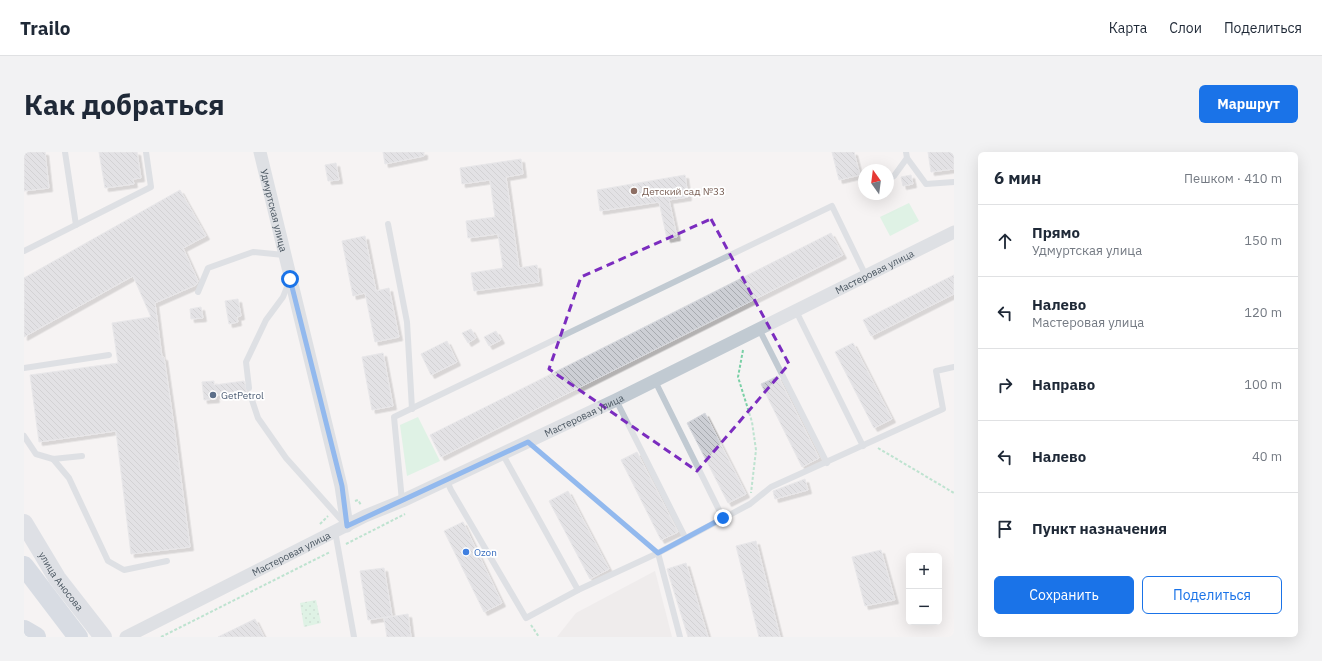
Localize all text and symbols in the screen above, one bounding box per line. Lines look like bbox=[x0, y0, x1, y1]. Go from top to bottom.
text: Trailo bbox=[20, 16, 70, 40]
text: Карта bbox=[1109, 19, 1147, 37]
text: Слои bbox=[1169, 19, 1202, 37]
text: Поделиться bbox=[1224, 19, 1302, 37]
button: Маршрут bbox=[1199, 85, 1298, 123]
text: Как добраться bbox=[24, 86, 225, 123]
north arrow bbox=[858, 164, 894, 200]
text: 6 мин bbox=[994, 167, 1041, 189]
street label: Удмуртская улица bbox=[258, 168, 291, 254]
text: Пешком · 410 m bbox=[1184, 170, 1282, 187]
place label: Детский сад №33 bbox=[642, 185, 725, 198]
marker: Детский сад №33 bbox=[629, 186, 639, 196]
text: Прямо bbox=[1032, 223, 1080, 242]
icon: ahead bbox=[994, 230, 1016, 252]
text: 150 m bbox=[1244, 232, 1282, 249]
text: Удмуртская улица bbox=[1032, 242, 1142, 259]
street label: Мастеровая улица bbox=[833, 246, 917, 297]
route start bbox=[281, 270, 299, 288]
text: Налево bbox=[1032, 295, 1086, 314]
icon: left bbox=[994, 302, 1016, 324]
text: 120 m bbox=[1244, 304, 1282, 321]
text: Мастеровая улица bbox=[1032, 314, 1144, 331]
icon: right bbox=[994, 374, 1016, 396]
text: Направо bbox=[1032, 375, 1095, 394]
text: 100 m bbox=[1244, 376, 1282, 393]
place label: GetPetrol bbox=[221, 389, 264, 402]
marker: GetPetrol bbox=[208, 390, 218, 400]
street label: Мастеровая улица bbox=[542, 390, 626, 439]
icon: left bbox=[994, 446, 1016, 468]
text: Налево bbox=[1032, 447, 1086, 466]
text: 40 m bbox=[1252, 448, 1282, 465]
route end bbox=[714, 509, 732, 527]
icon: arrive bbox=[994, 518, 1016, 540]
text: Пункт назначения bbox=[1032, 519, 1167, 538]
street label: Мастеровая улица bbox=[250, 528, 333, 579]
place label: Ozon bbox=[474, 546, 497, 559]
marker: Ozon bbox=[461, 547, 471, 557]
street label: улица Аносова bbox=[36, 549, 87, 614]
map controls bbox=[906, 553, 942, 625]
button: + bbox=[906, 553, 942, 589]
button: Сохранить bbox=[994, 576, 1134, 614]
button: Поделиться bbox=[1142, 576, 1282, 614]
button: − bbox=[906, 589, 942, 625]

